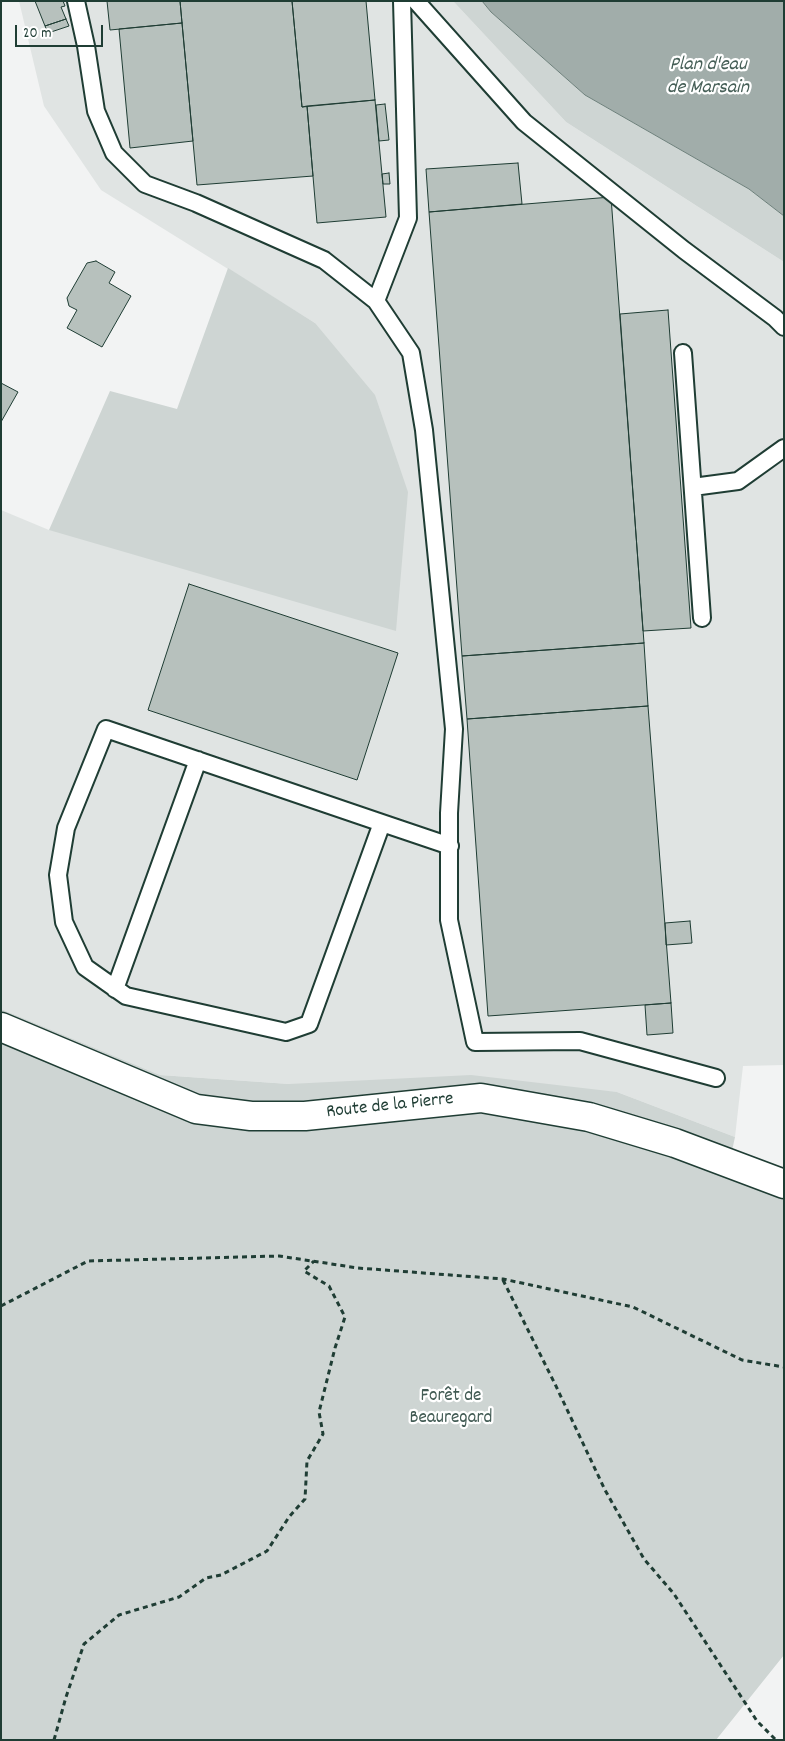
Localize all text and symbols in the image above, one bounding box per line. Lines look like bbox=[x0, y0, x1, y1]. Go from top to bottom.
scale bar bbox=[18, 15, 105, 47]
text: 20 m bbox=[23, 23, 51, 45]
water label: Plan d'eau de Marsain bbox=[667, 54, 749, 101]
street label: Route de la Pierre bbox=[325, 1089, 455, 1125]
park label: Forêt de Beauregard bbox=[409, 1386, 493, 1430]

